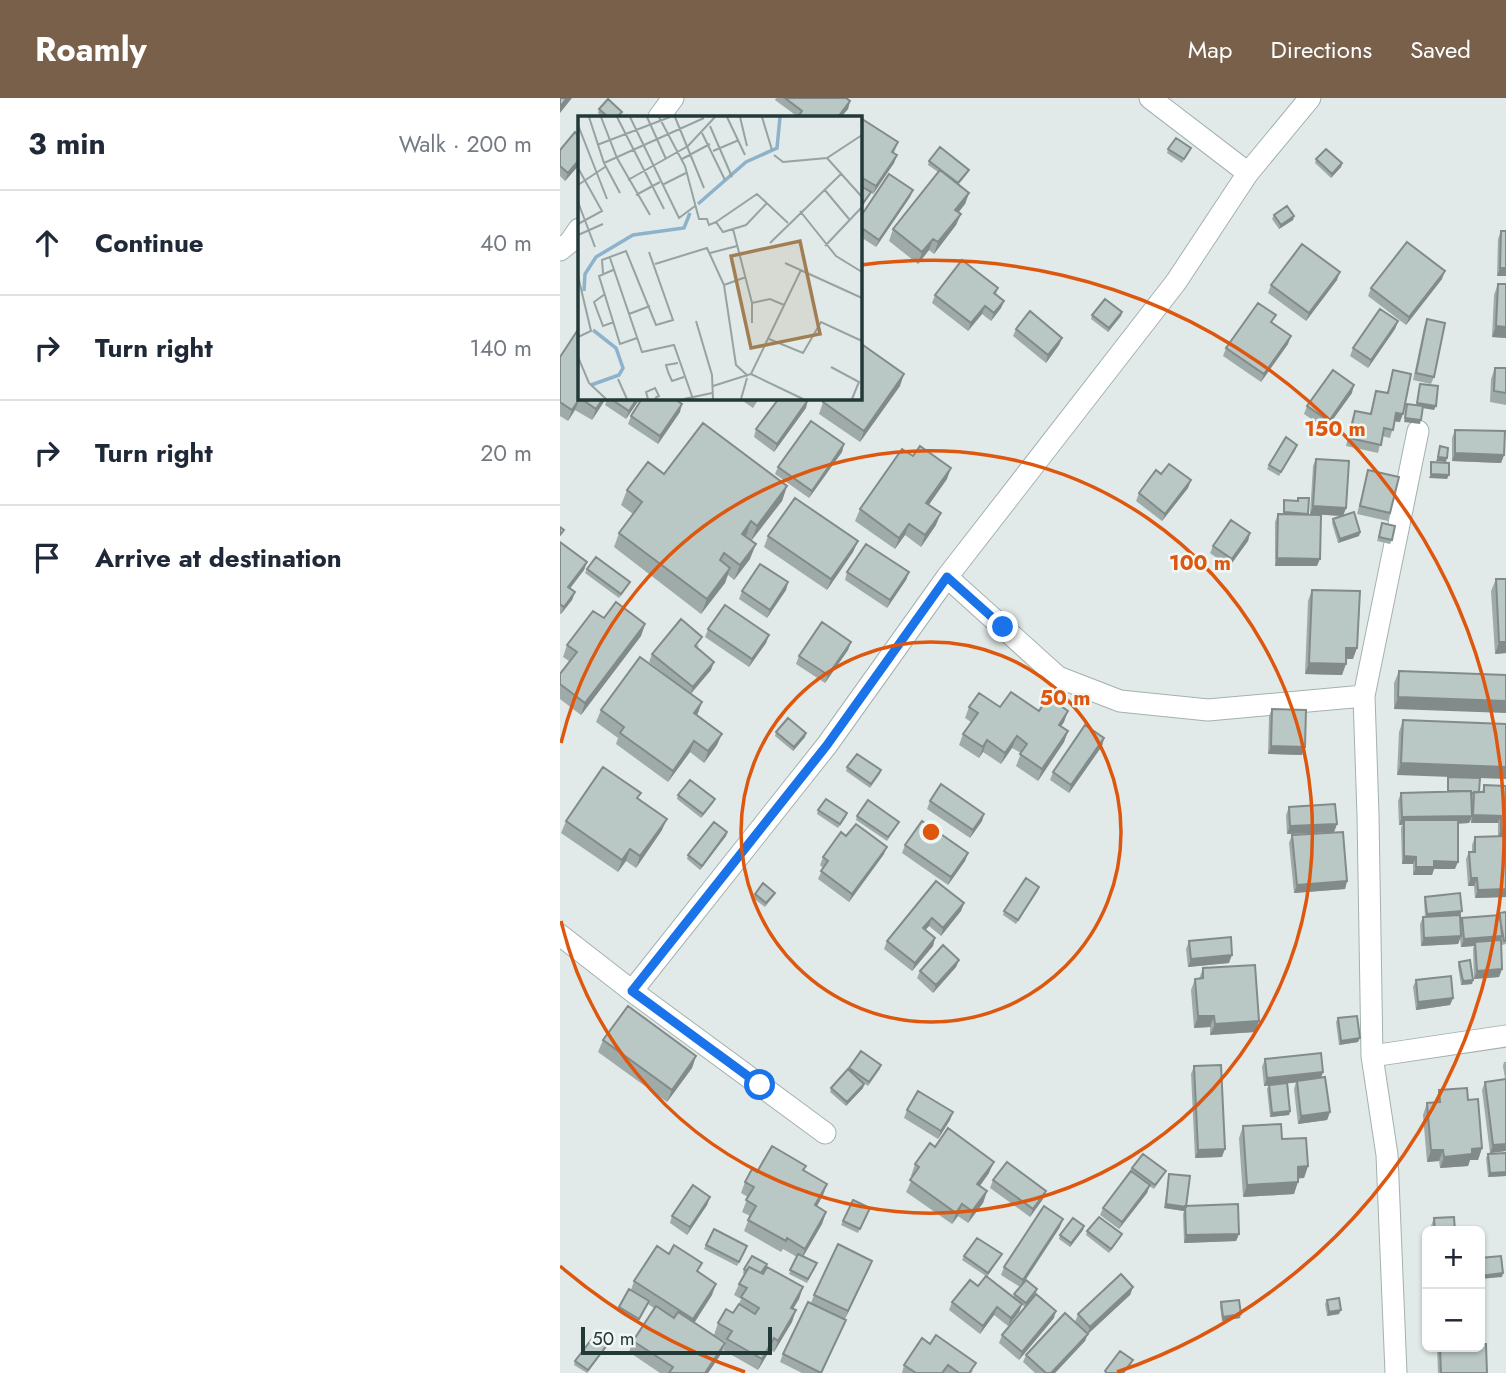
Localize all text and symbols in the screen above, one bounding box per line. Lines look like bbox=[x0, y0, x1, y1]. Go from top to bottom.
text: Roamly bbox=[35, 26, 147, 73]
text: Map bbox=[1188, 32, 1233, 67]
text: Directions bbox=[1271, 32, 1372, 67]
text: Saved bbox=[1410, 32, 1471, 67]
inset map bbox=[578, 116, 861, 399]
text: 3 min bbox=[28, 122, 106, 165]
text: Walk · 200 m bbox=[399, 127, 532, 161]
icon: ahead bbox=[28, 224, 66, 262]
text: Continue bbox=[95, 224, 204, 262]
text: 40 m bbox=[480, 226, 532, 260]
icon: right bbox=[28, 329, 66, 367]
text: Turn right bbox=[95, 329, 213, 367]
text: 140 m bbox=[470, 331, 532, 365]
text: 150 m bbox=[1304, 414, 1366, 444]
icon: right bbox=[28, 434, 66, 472]
text: Turn right bbox=[95, 434, 213, 472]
text: 20 m bbox=[480, 436, 532, 470]
icon: arrive bbox=[28, 539, 66, 577]
text: Arrive at destination bbox=[95, 539, 342, 577]
text: 100 m bbox=[1169, 548, 1231, 578]
route end bbox=[987, 611, 1018, 642]
text: 50 m bbox=[1040, 683, 1090, 713]
centre of rings bbox=[919, 820, 943, 844]
route start bbox=[744, 1069, 775, 1100]
map controls bbox=[1422, 1226, 1485, 1352]
button: + bbox=[1422, 1226, 1485, 1289]
button: − bbox=[1422, 1289, 1485, 1352]
scale bar bbox=[581, 1324, 772, 1356]
text: 50 m bbox=[592, 1325, 635, 1352]

